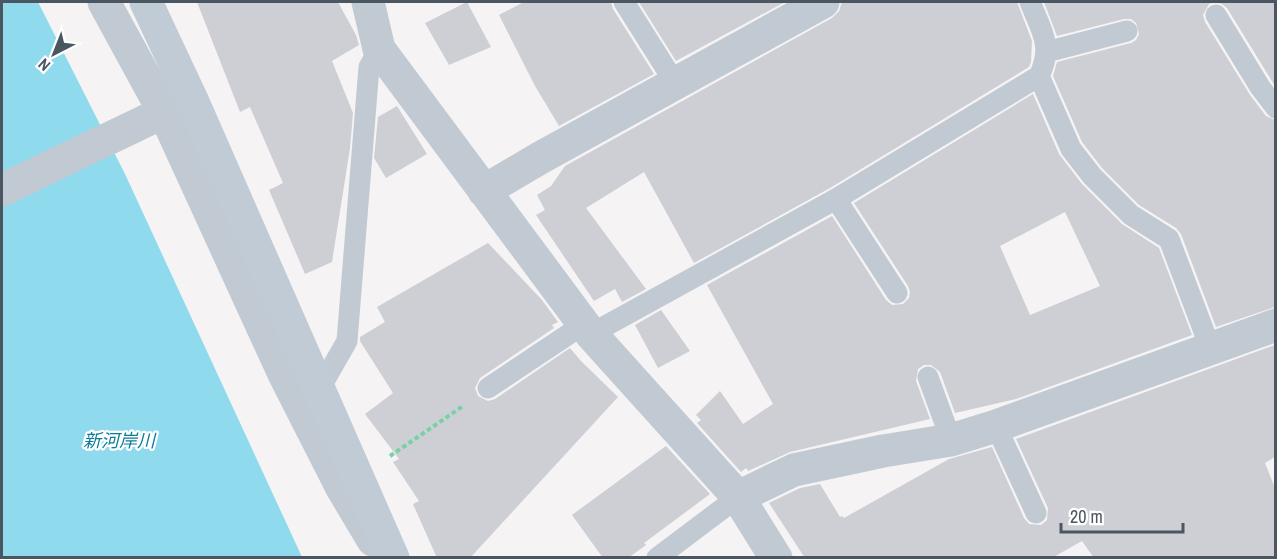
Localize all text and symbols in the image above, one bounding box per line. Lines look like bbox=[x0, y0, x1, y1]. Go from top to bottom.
north arrow bbox=[24, 24, 84, 84]
text: N bbox=[33, 54, 55, 76]
water label: 新河岸川 bbox=[83, 428, 157, 453]
scale bar bbox=[1061, 496, 1182, 534]
text: 20 m bbox=[1070, 504, 1103, 529]

